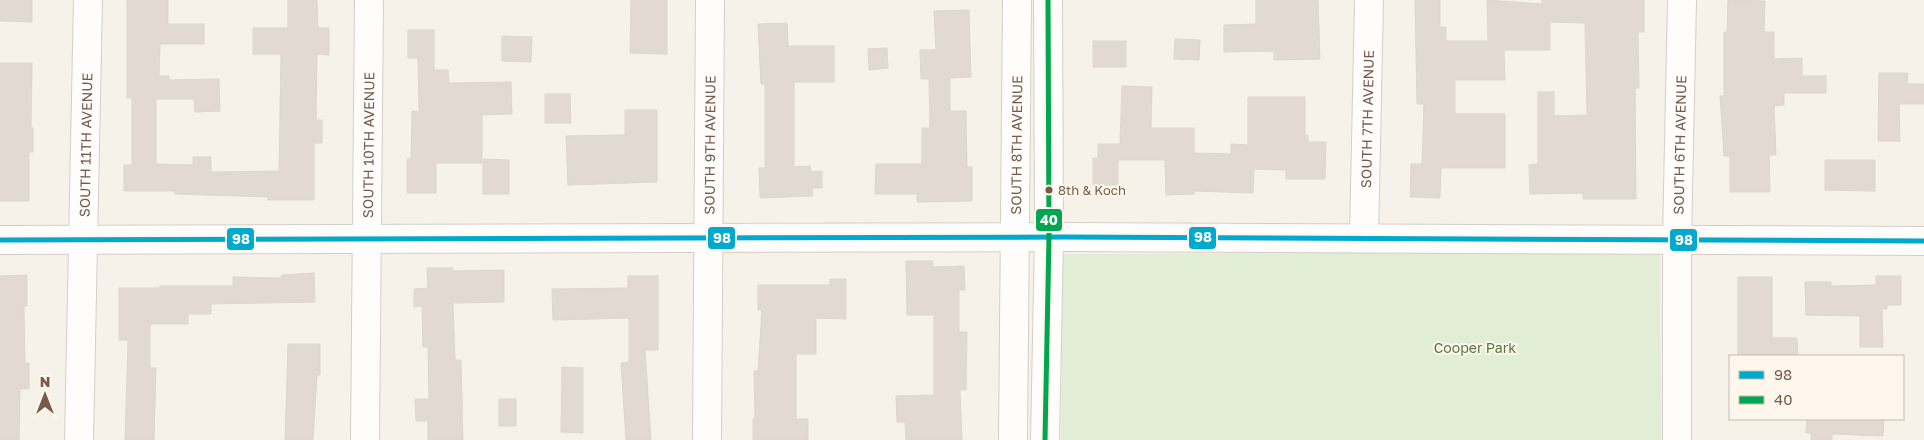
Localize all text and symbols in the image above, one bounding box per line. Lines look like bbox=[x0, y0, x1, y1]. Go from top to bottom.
street label: SOUTH 7TH AVENUE bbox=[1357, 50, 1376, 188]
street label: SOUTH 10TH AVENUE bbox=[359, 72, 377, 218]
street label: SOUTH 11TH AVENUE bbox=[75, 73, 95, 217]
street label: SOUTH 9TH AVENUE bbox=[700, 75, 718, 215]
street label: SOUTH 8TH AVENUE bbox=[1007, 75, 1025, 215]
street label: SOUTH 6TH AVENUE bbox=[1669, 75, 1689, 215]
place label: 8th & Koch bbox=[1058, 182, 1126, 198]
marker: 8th & Koch bbox=[1044, 185, 1054, 195]
line badge: 40 bbox=[1035, 208, 1063, 232]
text: 40 bbox=[1040, 211, 1058, 228]
line badge: 98 bbox=[707, 226, 736, 250]
line badge: 98 bbox=[1188, 226, 1217, 250]
line badge: 98 bbox=[226, 227, 255, 251]
text: 98 bbox=[1194, 228, 1212, 245]
line badge: 98 bbox=[1669, 228, 1698, 252]
text: 98 bbox=[713, 229, 731, 246]
text: 98 bbox=[232, 230, 250, 247]
text: 98 bbox=[1675, 231, 1693, 248]
park label: Cooper Park bbox=[1434, 339, 1516, 356]
legend bbox=[1729, 355, 1904, 420]
text: 98 bbox=[1774, 365, 1792, 383]
north arrow bbox=[20, 370, 70, 420]
text: N bbox=[40, 373, 50, 390]
text: 40 bbox=[1774, 390, 1792, 408]

